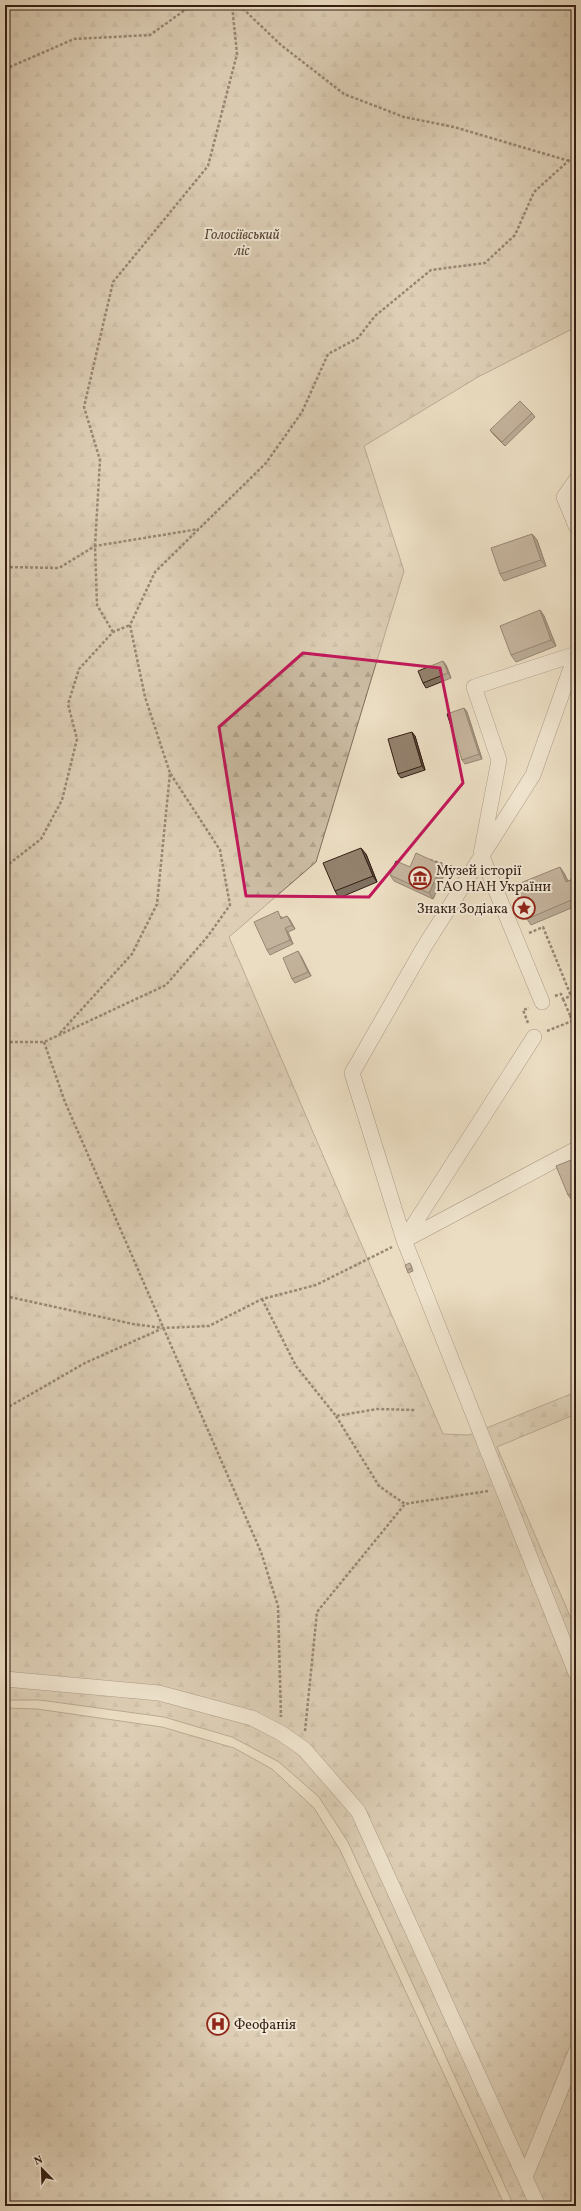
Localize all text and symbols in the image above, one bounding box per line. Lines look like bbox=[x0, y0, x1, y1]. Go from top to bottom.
park label: Голосіївський ліс bbox=[204, 226, 280, 261]
place label: Музей історії ГАО НАН України bbox=[436, 862, 552, 897]
museum icon: Музей історії ГАО НАН України bbox=[407, 865, 433, 891]
place icon: Знаки Зодіака bbox=[511, 895, 537, 921]
place label: Знаки Зодіака bbox=[417, 900, 508, 919]
hospital icon: Феофанія bbox=[205, 2011, 231, 2037]
place label: Феофанія bbox=[234, 2016, 296, 2035]
north arrow bbox=[22, 2149, 62, 2189]
text: N bbox=[32, 2153, 45, 2170]

